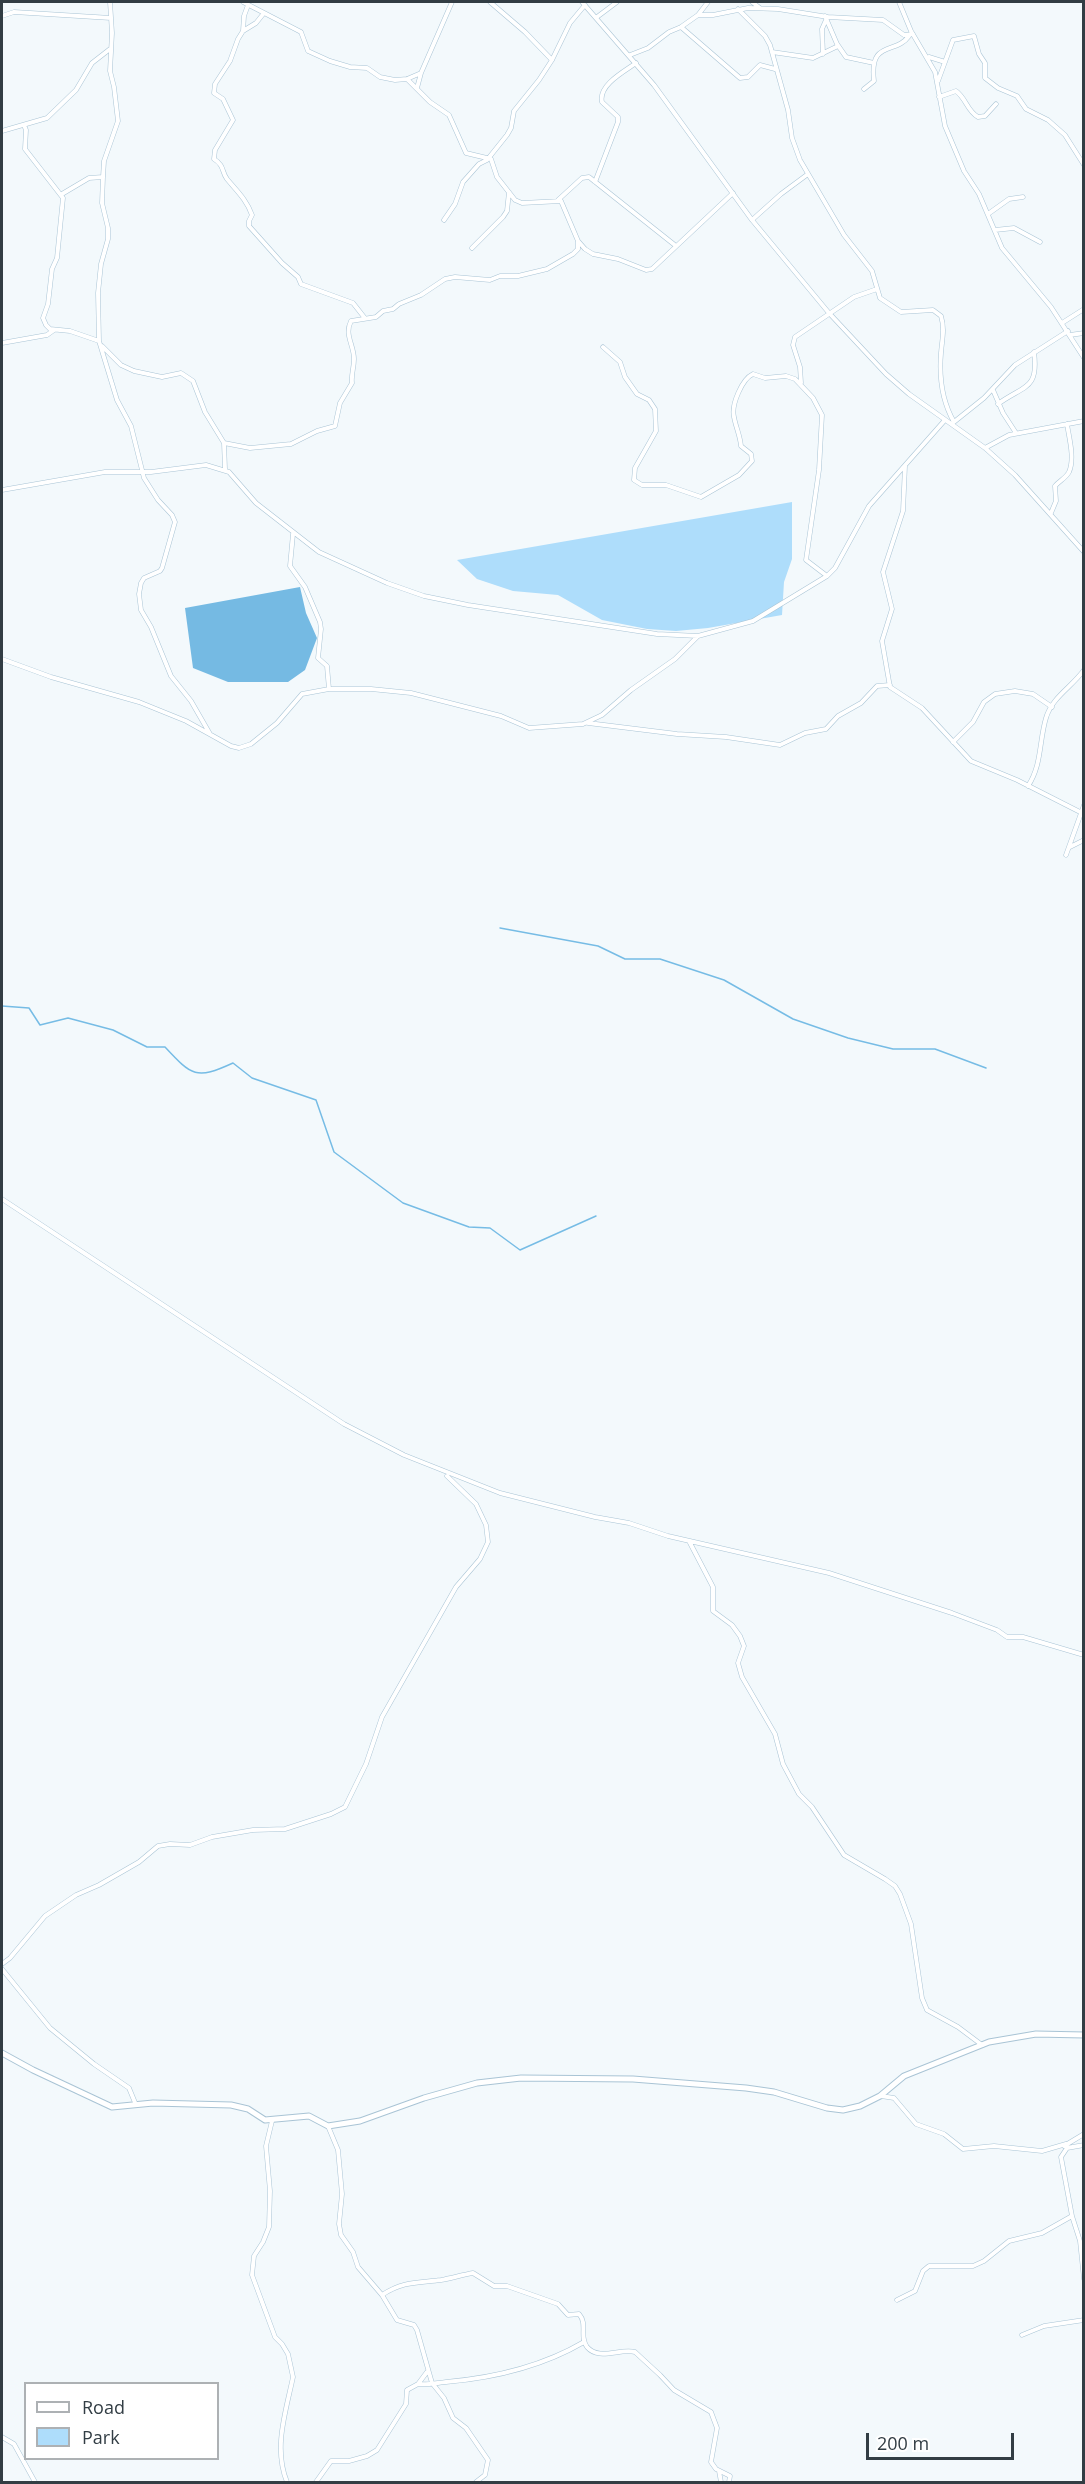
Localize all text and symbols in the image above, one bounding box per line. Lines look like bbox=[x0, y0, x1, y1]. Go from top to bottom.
legend bbox=[24, 2382, 219, 2460]
text: Road bbox=[82, 2395, 125, 2419]
scale bar bbox=[869, 2421, 1018, 2459]
text: Park bbox=[82, 2425, 120, 2449]
text: 200 m bbox=[877, 2431, 929, 2455]

